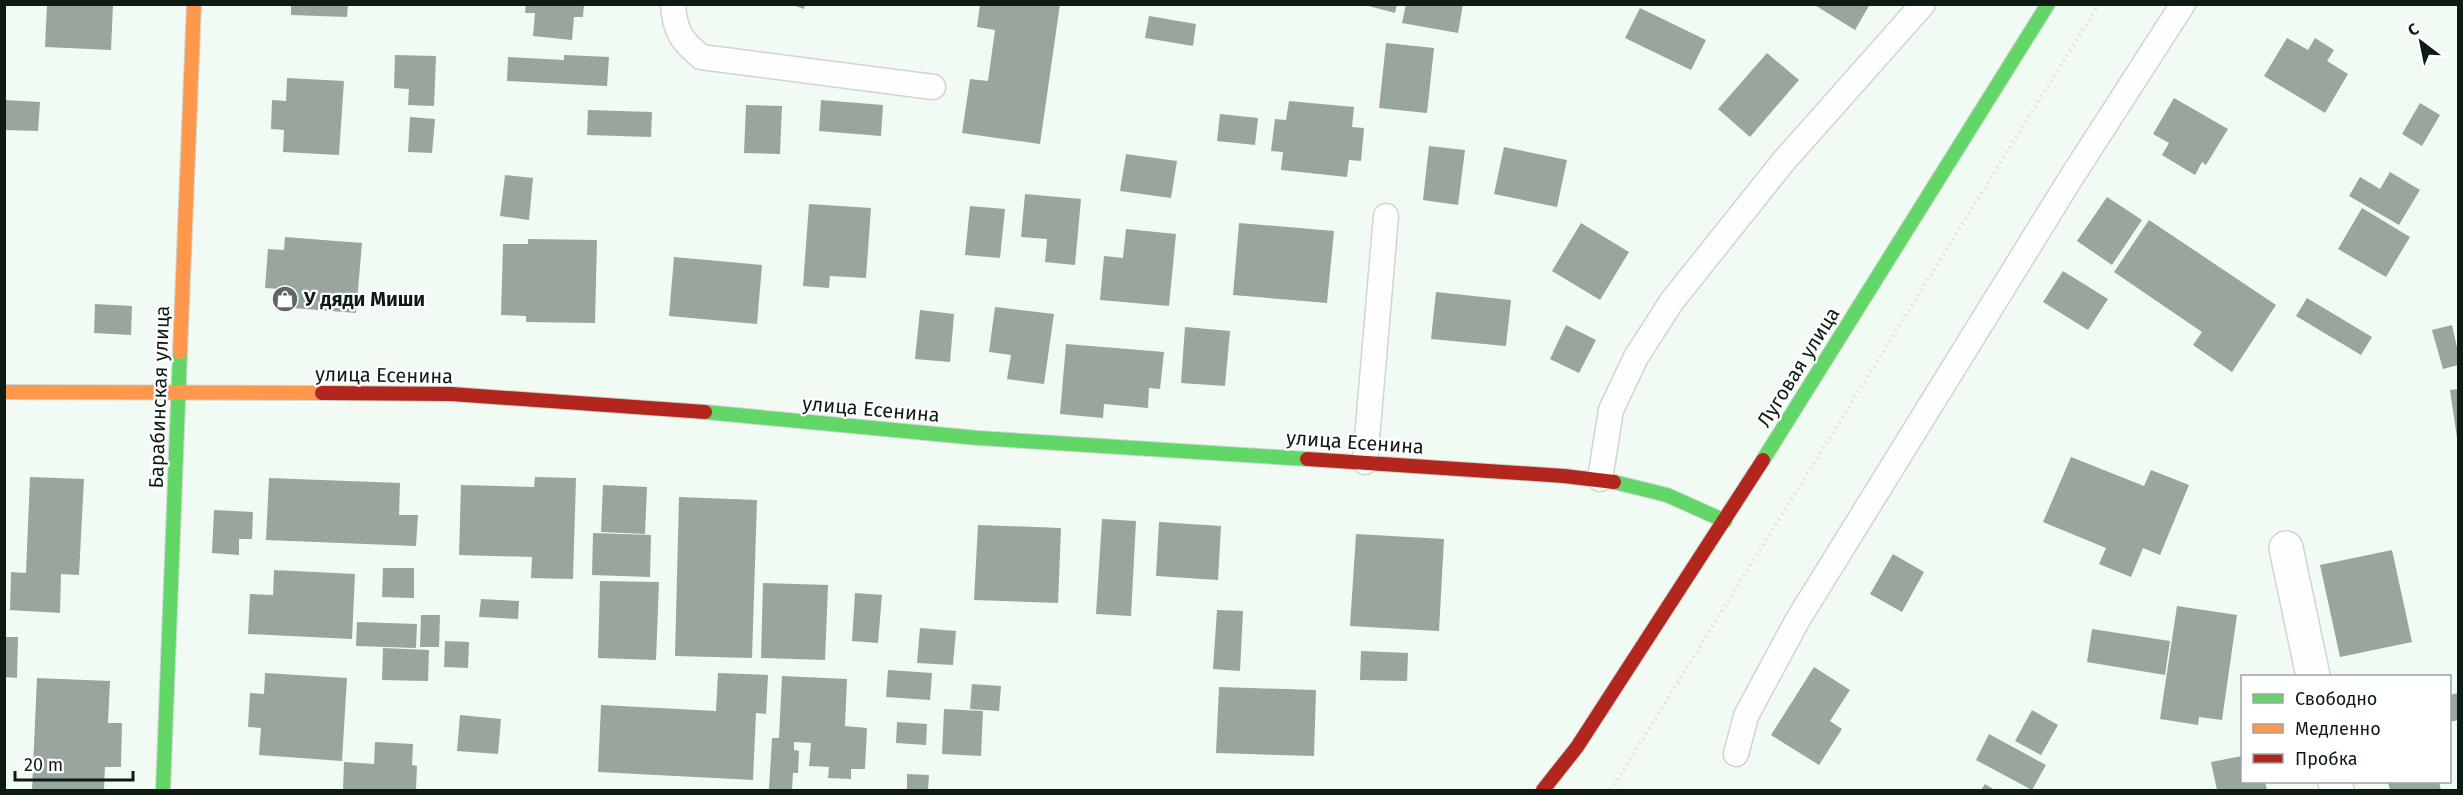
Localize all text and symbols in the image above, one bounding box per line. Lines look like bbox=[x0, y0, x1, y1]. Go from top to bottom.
north arrow bbox=[2391, 12, 2451, 72]
text: С bbox=[2404, 19, 2423, 40]
shop icon: У дяди Миши bbox=[270, 284, 300, 314]
place label: У дяди Миши bbox=[303, 287, 425, 311]
street label: Луговая улица bbox=[1752, 303, 1844, 431]
street label: Барабинская улица bbox=[144, 305, 174, 489]
street label: улица Есенина bbox=[315, 362, 453, 388]
street label: улица Есенина bbox=[801, 391, 941, 427]
street label: улица Есенина bbox=[1285, 425, 1425, 459]
legend bbox=[2241, 675, 2451, 783]
text: Свободно bbox=[2295, 688, 2377, 710]
text: Медленно bbox=[2295, 718, 2381, 740]
scale bar bbox=[15, 744, 134, 782]
text: Пробка bbox=[2295, 748, 2358, 770]
text: 20 m bbox=[24, 754, 63, 776]

